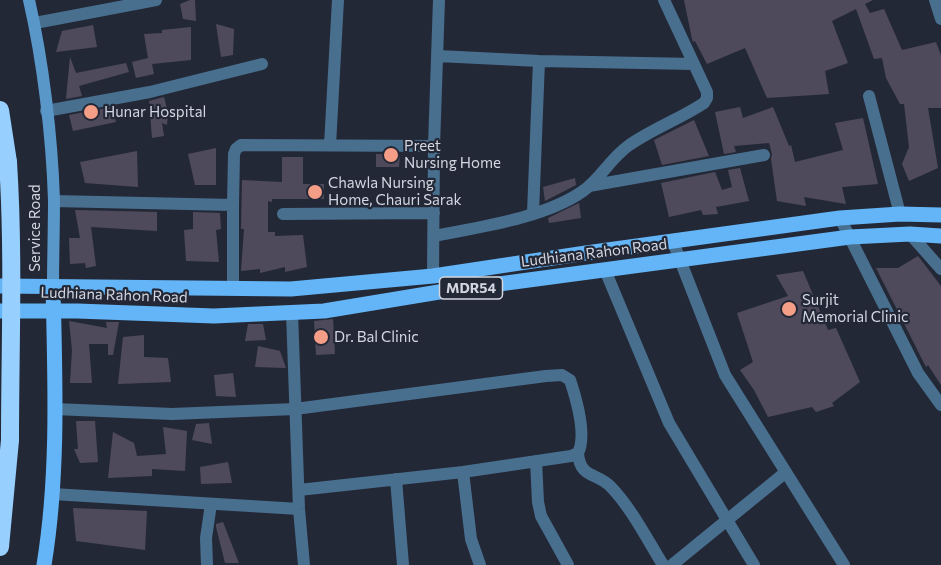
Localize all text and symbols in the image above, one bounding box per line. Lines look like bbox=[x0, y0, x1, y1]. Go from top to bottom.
marker: Hunar Hospital bbox=[82, 103, 100, 121]
place label: Hunar Hospital bbox=[104, 103, 206, 121]
place label: Preet Nursing Home bbox=[404, 137, 501, 172]
marker: Preet Nursing Home bbox=[382, 146, 400, 164]
place label: Chawla Nursing Home, Chauri Sarak bbox=[328, 174, 462, 209]
marker: Chawla Nursing Home, Chauri Sarak bbox=[306, 183, 324, 201]
street label: Service Road bbox=[26, 184, 44, 272]
street label: Ludhiana Rahon Road bbox=[520, 235, 668, 271]
road number: MDR54 bbox=[440, 277, 502, 299]
street label: Ludhiana Rahon Road bbox=[40, 283, 188, 307]
place label: Surjit Memorial Clinic bbox=[802, 291, 908, 326]
marker: Surjit Memorial Clinic bbox=[780, 300, 798, 318]
marker: Dr. Bal Clinic bbox=[312, 328, 330, 346]
place label: Dr. Bal Clinic bbox=[334, 328, 419, 346]

